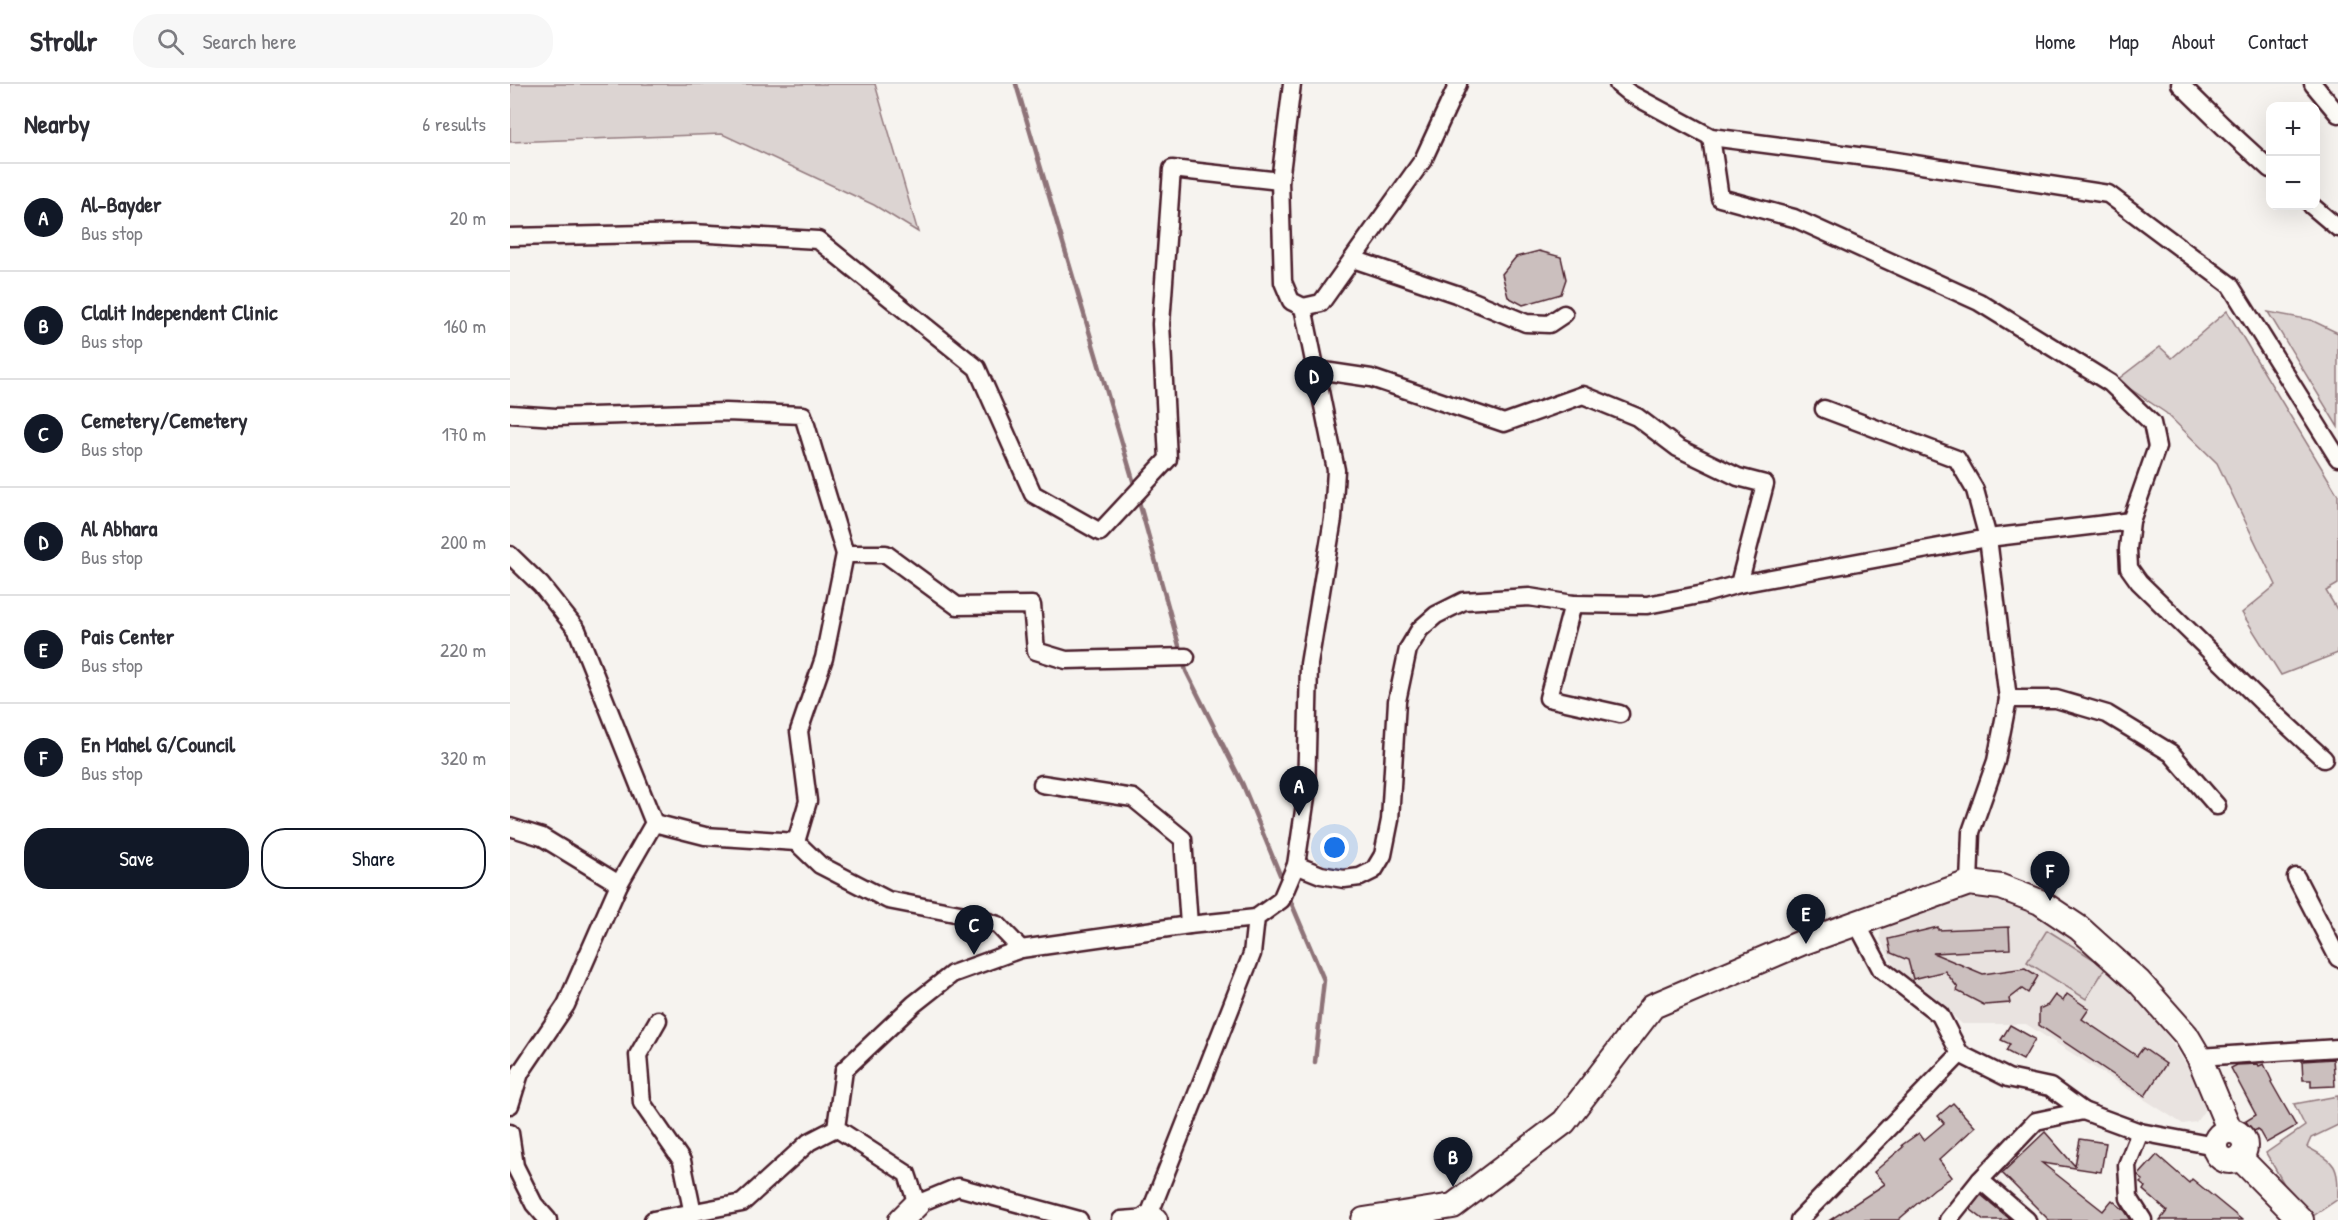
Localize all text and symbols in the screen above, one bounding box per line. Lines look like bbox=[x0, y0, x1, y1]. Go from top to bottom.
search box bbox=[133, 14, 553, 68]
text: Strollr bbox=[30, 22, 97, 60]
icon: search bbox=[154, 25, 187, 58]
text: Search here bbox=[202, 26, 296, 56]
text: Home bbox=[2035, 27, 2076, 56]
text: Map bbox=[2109, 27, 2139, 56]
text: About bbox=[2172, 27, 2215, 56]
text: Contact bbox=[2248, 27, 2308, 56]
map controls bbox=[2266, 102, 2320, 210]
button: + bbox=[2266, 102, 2320, 156]
text: Nearby bbox=[24, 106, 90, 141]
text: 6 results bbox=[422, 110, 486, 137]
button: − bbox=[2266, 156, 2320, 210]
text: Al-Bayder bbox=[81, 189, 161, 219]
text: A bbox=[39, 204, 48, 231]
text: 20 m bbox=[449, 204, 486, 231]
text: Bus stop bbox=[81, 219, 143, 246]
text: Clalit Independent Clinic bbox=[81, 297, 278, 327]
text: B bbox=[38, 312, 49, 339]
text: 160 m bbox=[444, 312, 486, 339]
text: Bus stop bbox=[81, 327, 143, 354]
pin: D bbox=[1294, 356, 1334, 406]
text: Cemetery/Cemetery bbox=[81, 405, 248, 435]
text: C bbox=[38, 420, 49, 447]
text: 170 m bbox=[442, 420, 486, 447]
text: Bus stop bbox=[81, 435, 143, 462]
text: Al Abhara bbox=[81, 513, 157, 543]
text: D bbox=[39, 528, 48, 555]
text: 200 m bbox=[441, 528, 486, 555]
text: Bus stop bbox=[81, 543, 143, 570]
text: Pais Center bbox=[81, 621, 174, 651]
text: E bbox=[39, 636, 48, 663]
text: 220 m bbox=[440, 636, 486, 663]
text: Bus stop bbox=[81, 651, 143, 678]
text: En Mahel G/Council bbox=[81, 729, 235, 759]
text: F bbox=[40, 744, 47, 771]
text: 320 m bbox=[441, 744, 486, 771]
text: Bus stop bbox=[81, 759, 143, 786]
pin: A bbox=[1280, 766, 1318, 816]
button: Save bbox=[24, 828, 249, 889]
button: Share bbox=[261, 828, 486, 889]
your location bbox=[1320, 833, 1349, 862]
pin: F bbox=[2030, 852, 2070, 901]
pin: E bbox=[1786, 894, 1826, 944]
pin: C bbox=[954, 906, 994, 955]
pin: B bbox=[1434, 1138, 1472, 1187]

